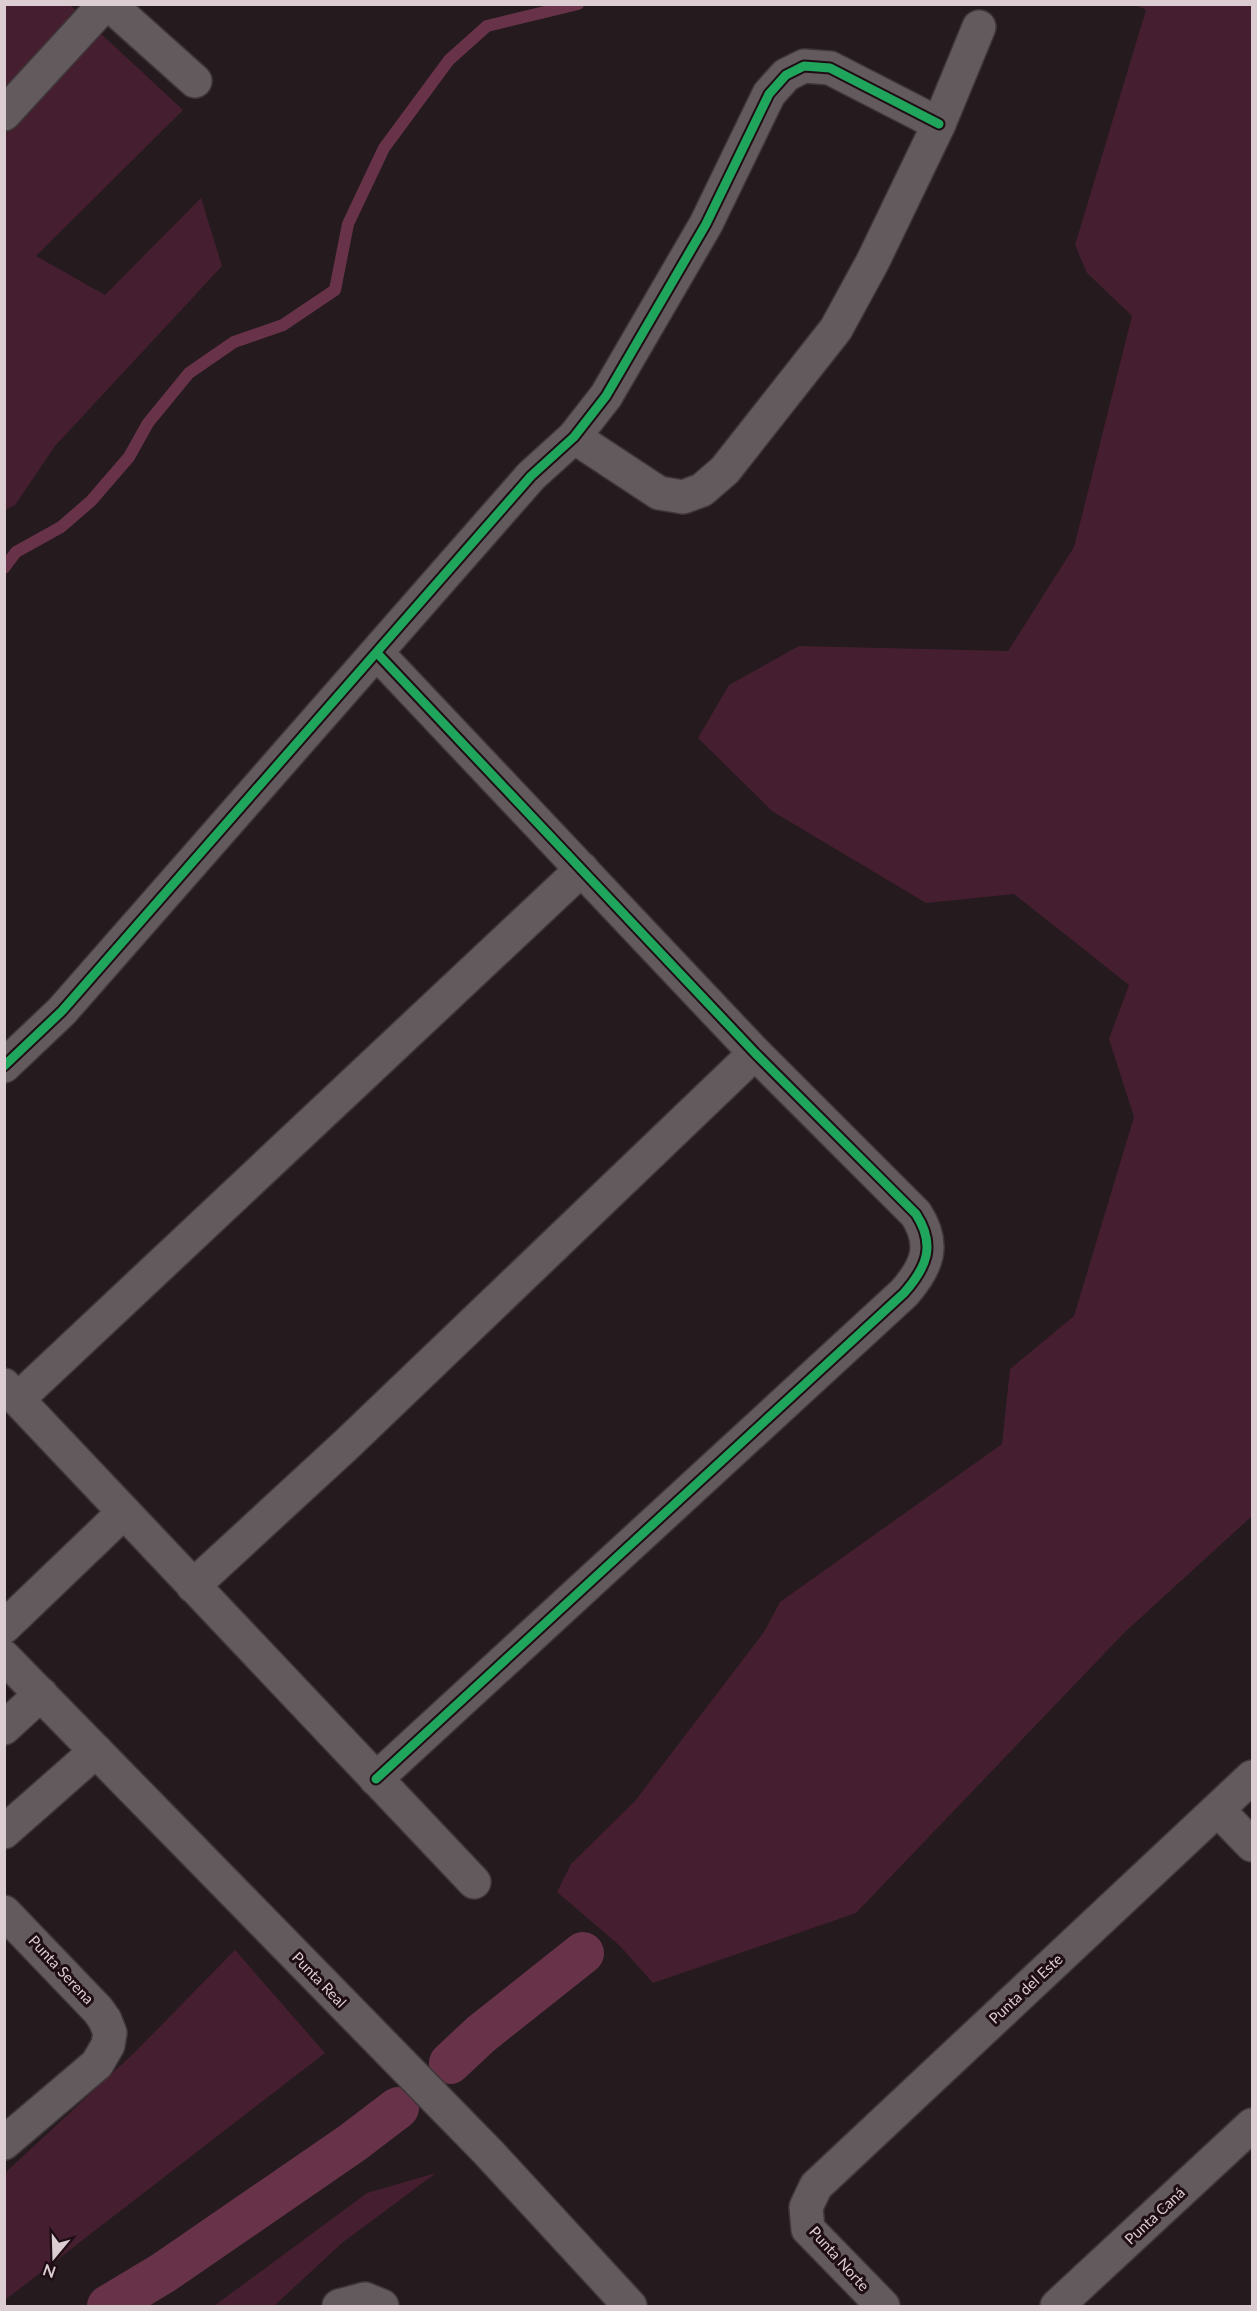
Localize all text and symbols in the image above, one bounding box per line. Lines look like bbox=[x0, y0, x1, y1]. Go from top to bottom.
street label: Punta Serena bbox=[25, 1931, 98, 2007]
street label: Punta Real bbox=[289, 1948, 351, 2011]
street label: Punta del Este bbox=[985, 1950, 1066, 2027]
street label: Punta Caná bbox=[1121, 2183, 1188, 2248]
street label: Punta Norte bbox=[806, 2222, 873, 2294]
north arrow bbox=[24, 2227, 84, 2287]
text: N bbox=[40, 2261, 58, 2283]

